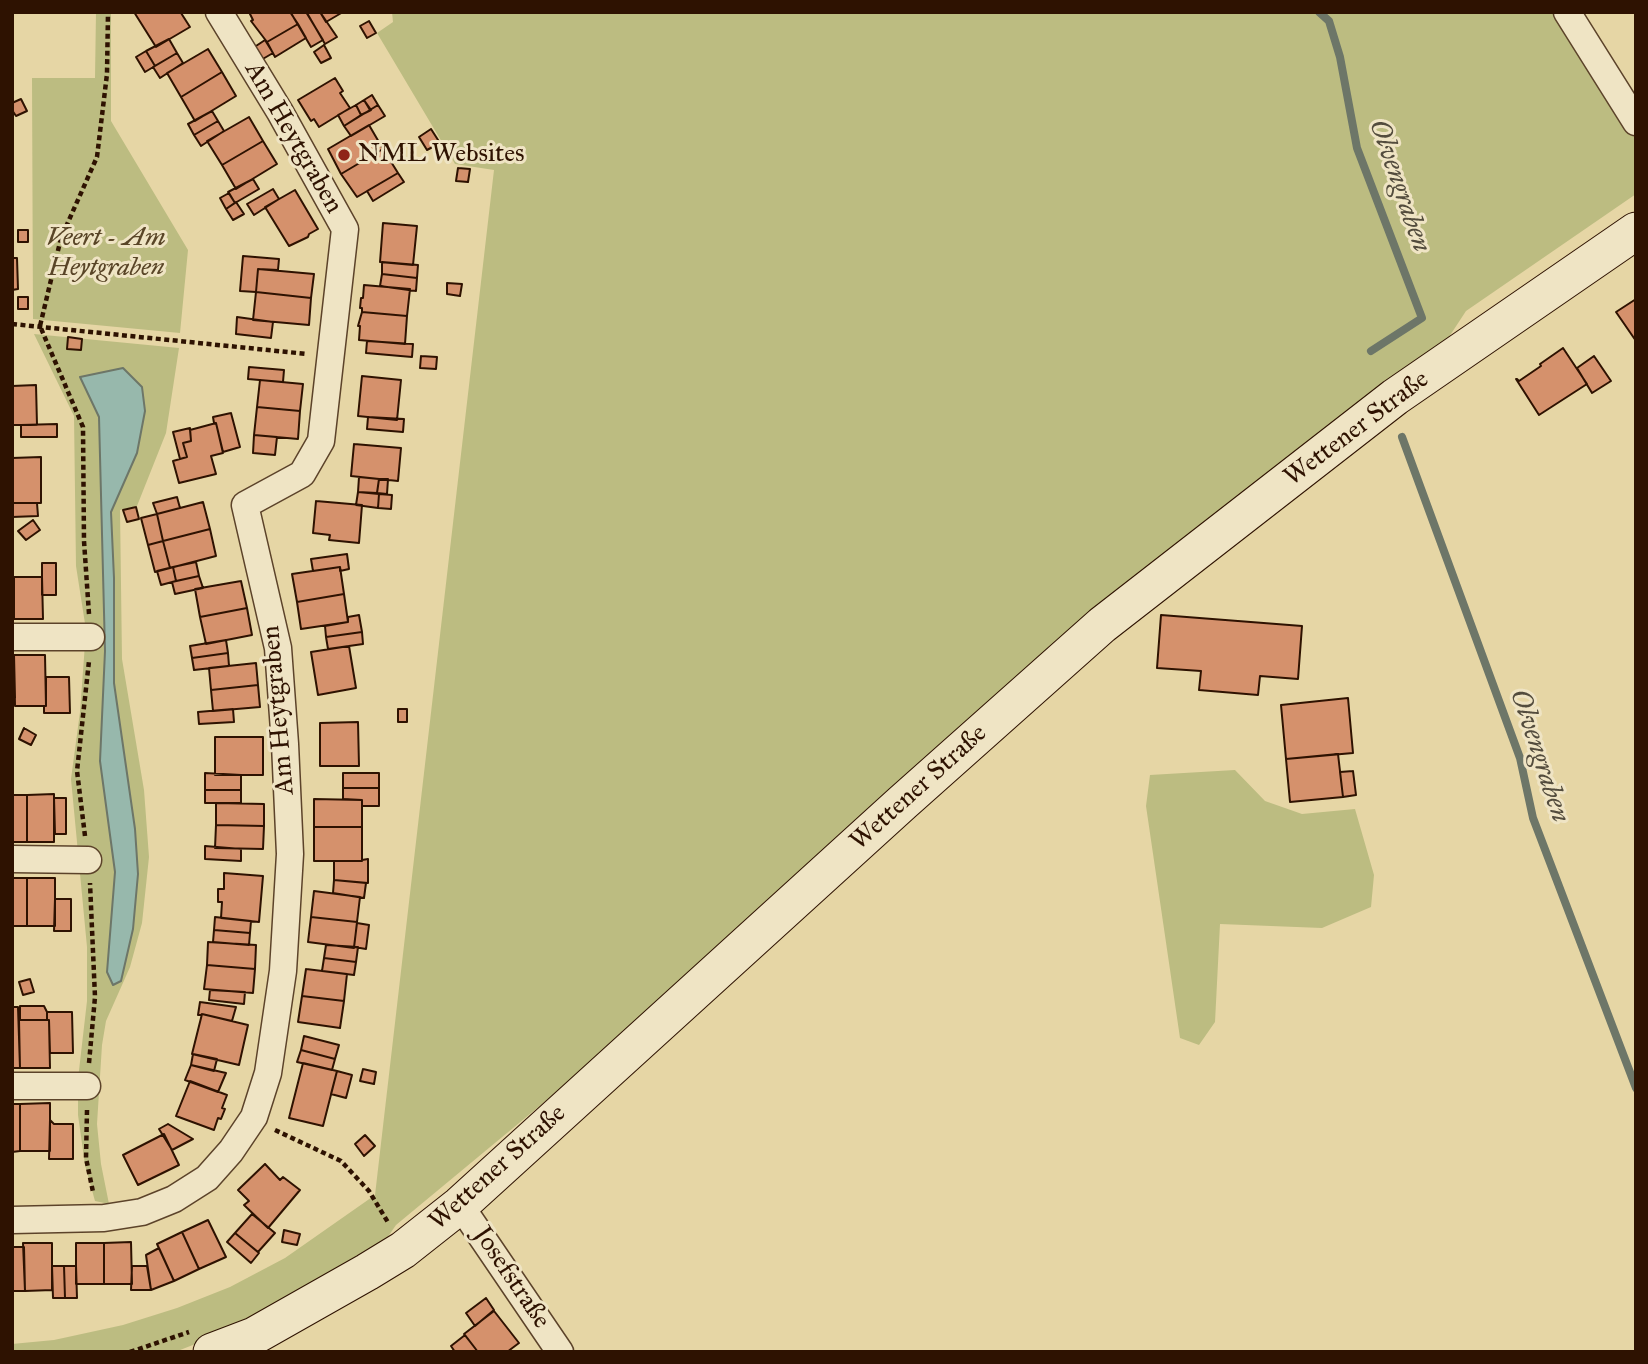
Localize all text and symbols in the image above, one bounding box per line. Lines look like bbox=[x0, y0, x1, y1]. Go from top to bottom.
street label: Am Heytgraben bbox=[237, 57, 349, 219]
water label: Olvengraben bbox=[1361, 115, 1437, 257]
place label: NML Websites bbox=[358, 139, 525, 171]
marker: NML Websites bbox=[336, 147, 352, 163]
park label: Veert - Am Heytgraben bbox=[46, 223, 166, 284]
street label: Wettener Straße bbox=[1278, 364, 1436, 494]
street label: Am Heytgraben bbox=[256, 624, 302, 796]
water label: Olvengraben bbox=[1502, 685, 1576, 827]
street label: Wettener Straße bbox=[844, 718, 994, 858]
street label: Wettener Straße bbox=[423, 1098, 573, 1238]
street label: Josefstraße bbox=[466, 1221, 556, 1335]

